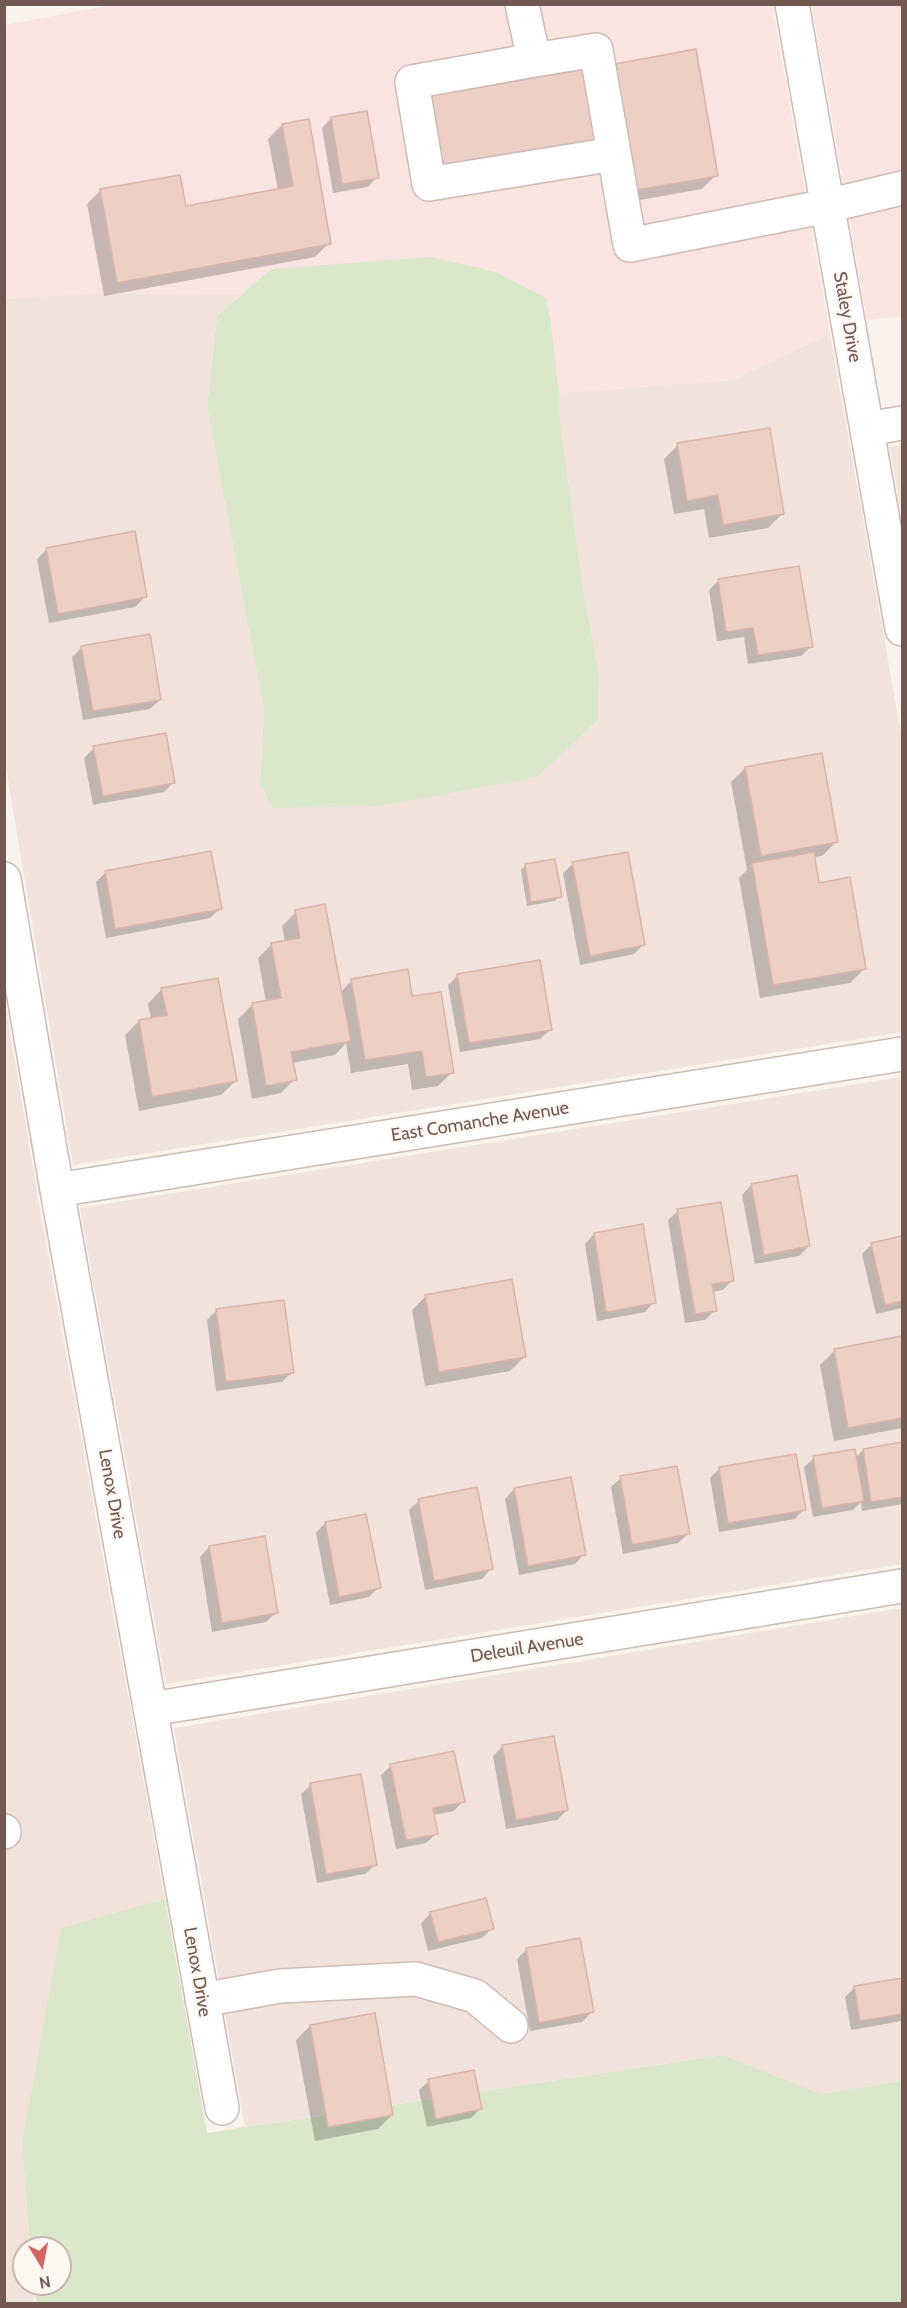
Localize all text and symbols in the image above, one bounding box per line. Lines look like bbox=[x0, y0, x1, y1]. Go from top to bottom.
street label: Staley Drive bbox=[828, 270, 866, 364]
street label: East Comanche Avenue bbox=[390, 1097, 570, 1147]
street label: Lenox Drive bbox=[93, 1447, 131, 1541]
street label: Deleuil Avenue bbox=[469, 1628, 585, 1668]
street label: Lenox Drive bbox=[178, 1925, 216, 2019]
north arrow bbox=[12, 2236, 72, 2296]
text: N bbox=[38, 2272, 52, 2293]

